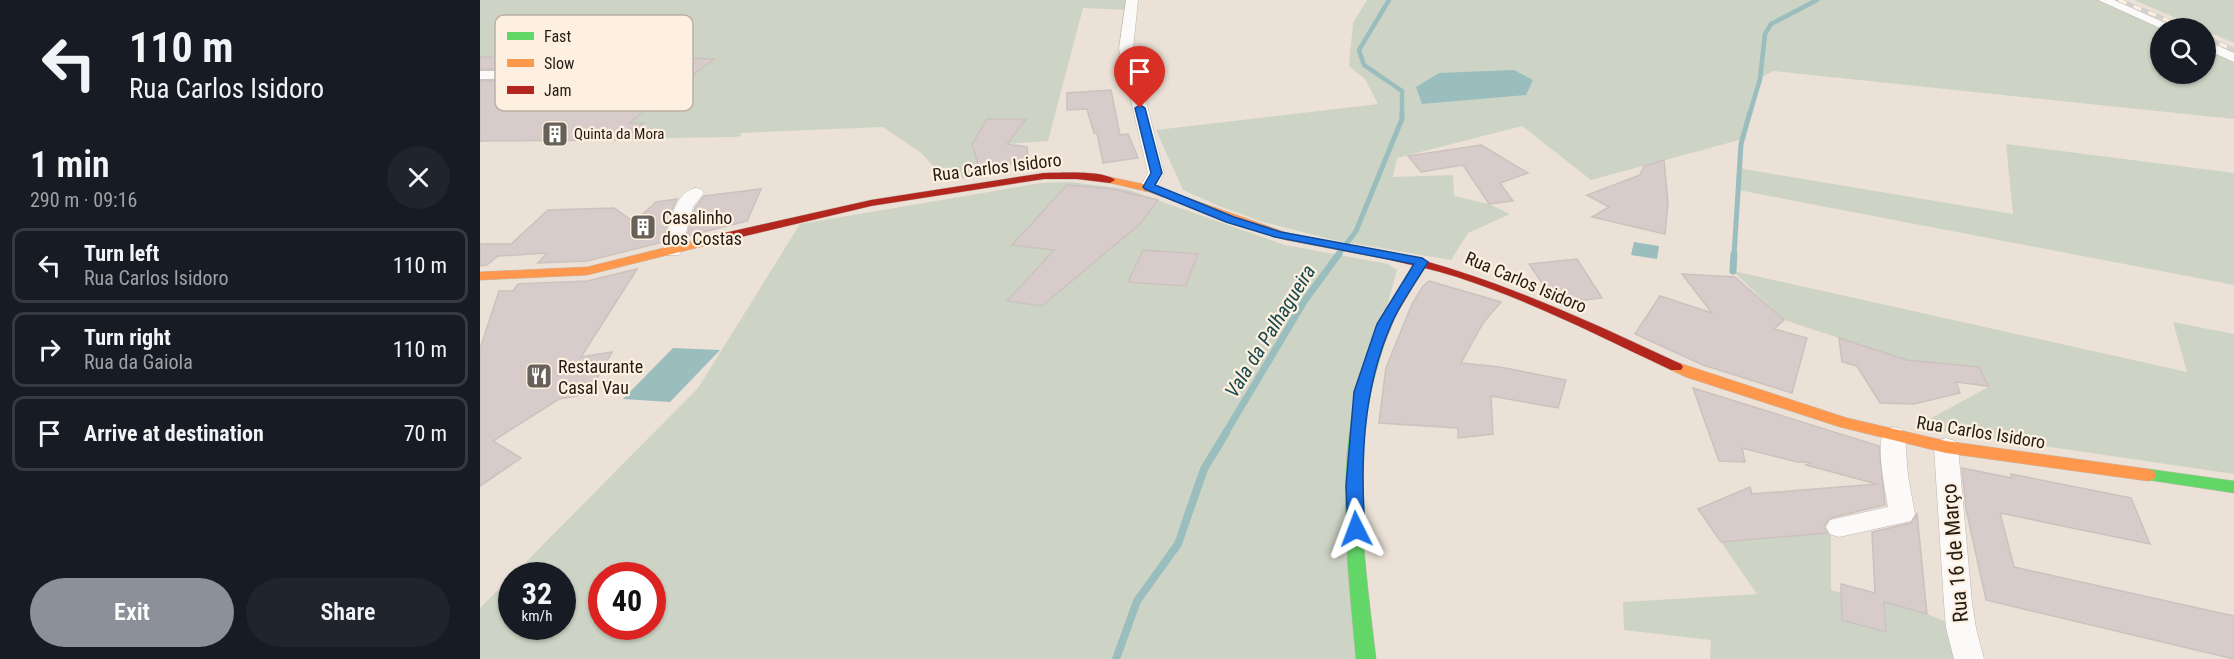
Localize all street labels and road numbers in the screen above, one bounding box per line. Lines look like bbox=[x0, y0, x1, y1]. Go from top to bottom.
street label: Rua Carlos Isidoro bbox=[931, 149, 1063, 185]
street label: Rua Carlos Isidoro bbox=[1462, 247, 1590, 317]
street label: Rua Carlos Isidoro bbox=[1915, 411, 2047, 453]
street label: Rua 16 de Março bbox=[1937, 483, 1973, 623]

